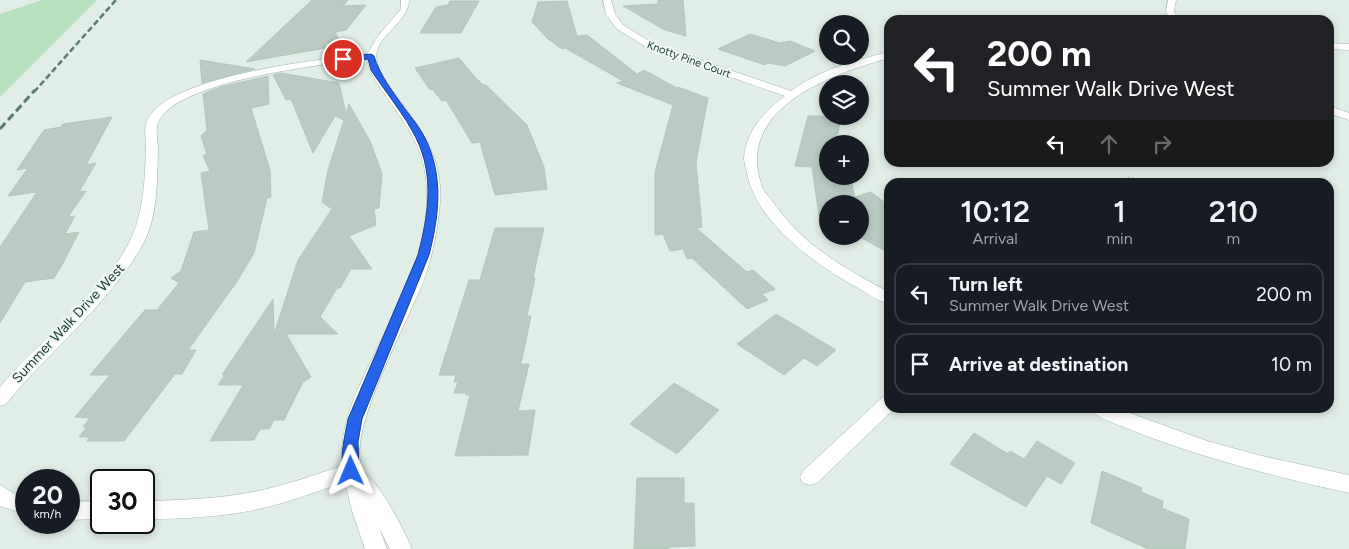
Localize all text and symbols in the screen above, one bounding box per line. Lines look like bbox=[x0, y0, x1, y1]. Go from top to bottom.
map controls bbox=[819, 15, 869, 245]
button: search bbox=[819, 15, 869, 65]
text: 200 m bbox=[987, 33, 1091, 75]
icon: left bbox=[904, 35, 969, 100]
pin bbox=[322, 38, 364, 80]
street label: Knotty Pine Court bbox=[645, 38, 732, 81]
icon: arrive bbox=[329, 45, 357, 73]
button: layers bbox=[819, 75, 869, 125]
text: Summer Walk Drive West bbox=[987, 75, 1235, 102]
icon: left bbox=[1042, 130, 1070, 158]
icon: ahead bbox=[1095, 130, 1123, 158]
icon: right bbox=[1148, 130, 1176, 158]
button: + bbox=[819, 135, 869, 185]
text: 10:12 bbox=[960, 193, 1030, 230]
text: 1 bbox=[1113, 193, 1126, 230]
text: 210 bbox=[1209, 193, 1258, 230]
button: − bbox=[819, 195, 869, 245]
text: Arrival bbox=[973, 229, 1018, 248]
text: min bbox=[1106, 229, 1133, 248]
text: m bbox=[1227, 229, 1240, 248]
street label: Summer Walk Drive West bbox=[8, 260, 128, 387]
text: Turn left bbox=[949, 273, 1023, 296]
icon: left bbox=[906, 280, 934, 308]
text: 200 m bbox=[1256, 283, 1312, 306]
text: Summer Walk Drive West bbox=[949, 296, 1129, 315]
icon: arrive bbox=[906, 350, 934, 378]
text: Arrive at destination bbox=[949, 353, 1128, 376]
text: 10 m bbox=[1271, 353, 1312, 376]
position arrow bbox=[324, 444, 376, 496]
speed limit sign: 30 bbox=[90, 469, 155, 534]
text: 20 bbox=[32, 480, 63, 510]
text: km/h bbox=[34, 507, 61, 521]

